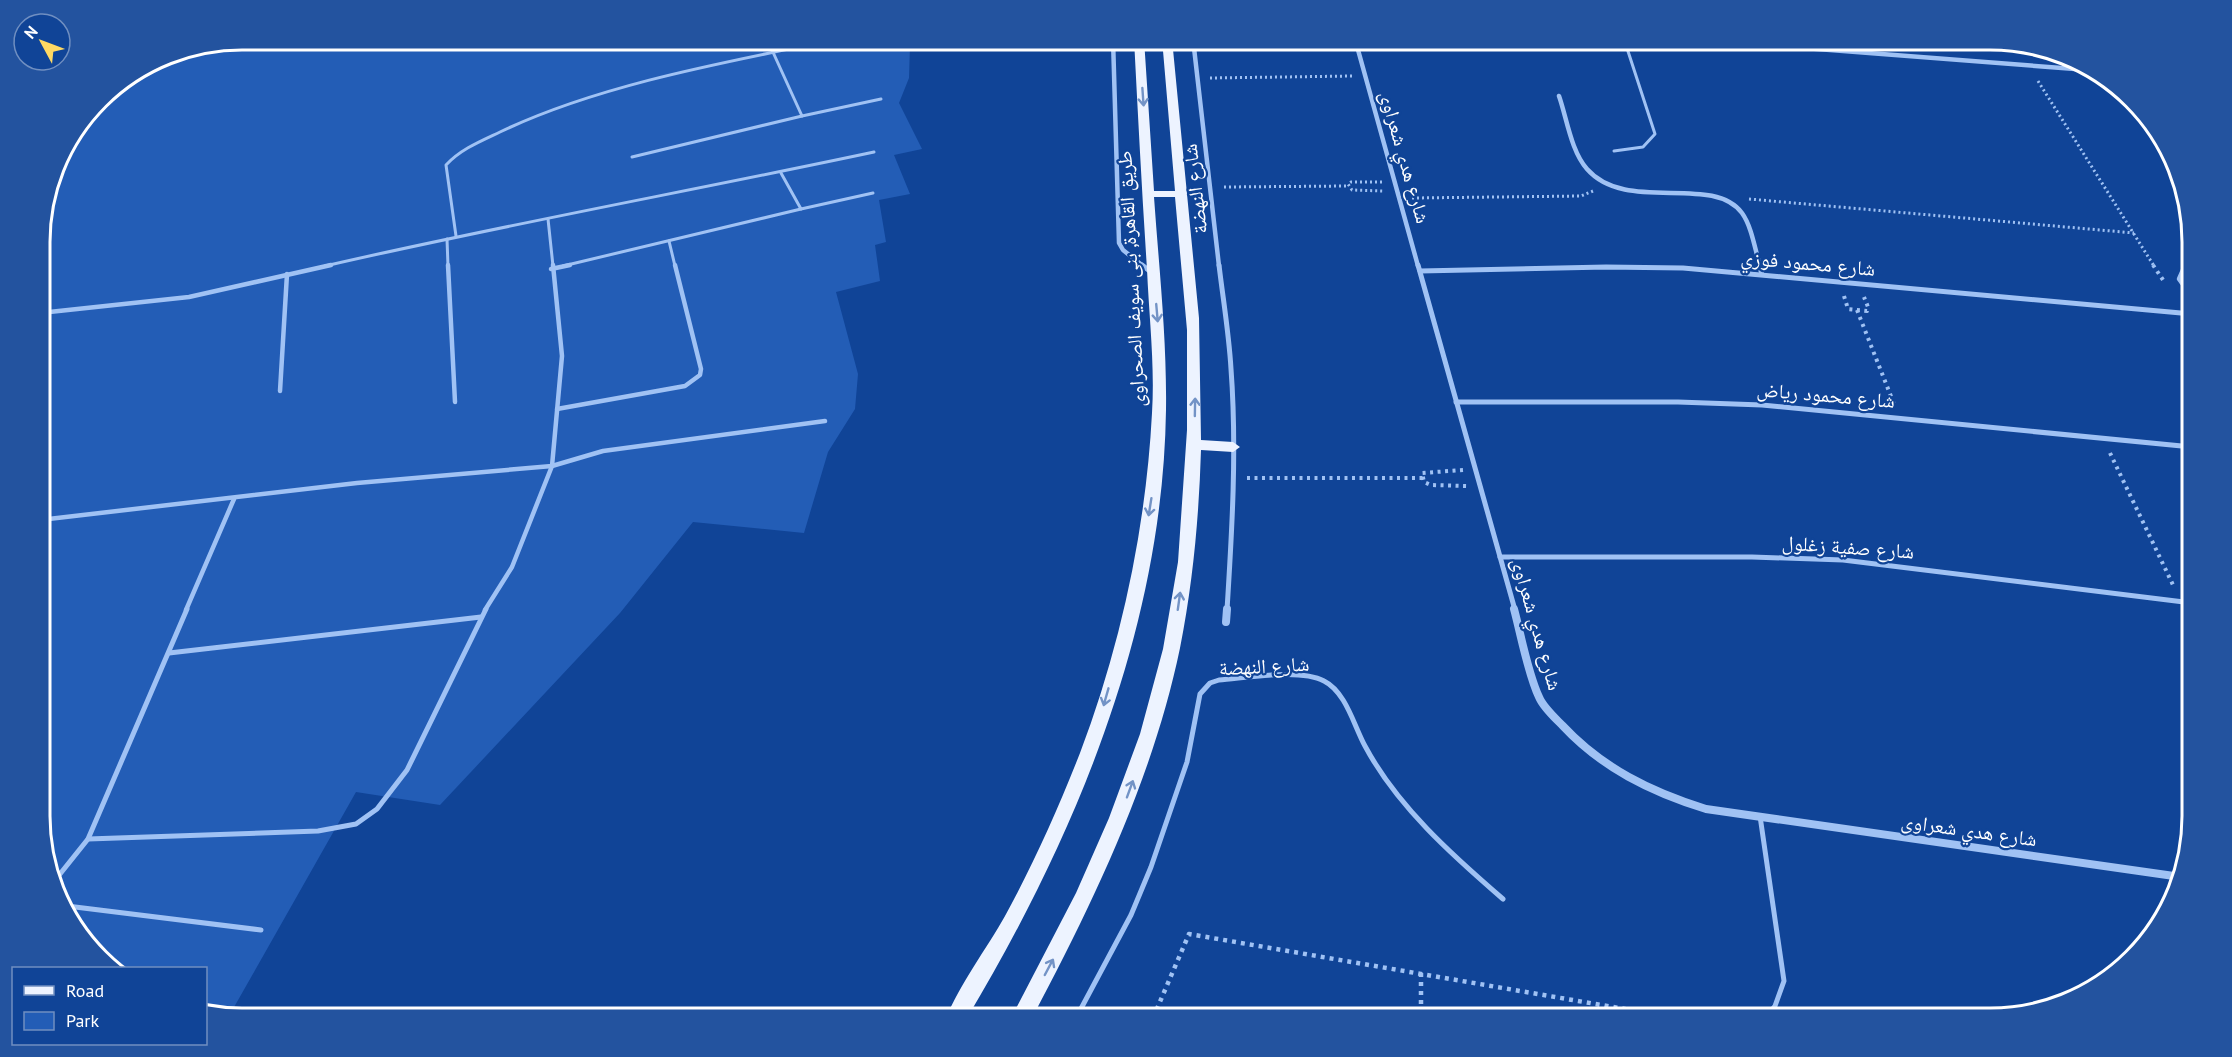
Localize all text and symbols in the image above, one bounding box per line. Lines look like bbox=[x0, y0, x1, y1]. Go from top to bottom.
north arrow bbox=[12, 12, 72, 72]
text: N bbox=[20, 22, 42, 43]
one-way arrow bbox=[1137, 87, 1148, 107]
street label: شارع هدي شعراوى bbox=[1371, 88, 1436, 227]
street label: شارع النهضة bbox=[1177, 143, 1213, 235]
street label: طريق القاهرة, بنى سويف الصحراوى bbox=[1111, 150, 1151, 408]
street label: شارع محمود فوزي bbox=[1739, 244, 1876, 285]
one-way arrow bbox=[1152, 302, 1163, 322]
street label: شارع محمود رياض bbox=[1756, 376, 1896, 414]
one-way arrow bbox=[1189, 397, 1200, 417]
one-way arrow bbox=[1145, 497, 1156, 517]
street label: شارع صفية زغلول bbox=[1781, 529, 1915, 565]
street label: شارع هدي شعراوى bbox=[1503, 555, 1568, 694]
one-way arrow bbox=[1174, 591, 1185, 611]
street label: شارع النهضة bbox=[1218, 651, 1310, 681]
one-way arrow bbox=[1100, 687, 1111, 706]
one-way arrow bbox=[1125, 780, 1136, 799]
street label: شارع هدي شعراوى bbox=[1899, 808, 2038, 855]
one-way arrow bbox=[1044, 958, 1055, 976]
legend bbox=[12, 967, 207, 1045]
text: Road bbox=[66, 979, 104, 1002]
text: Park bbox=[66, 1009, 99, 1032]

